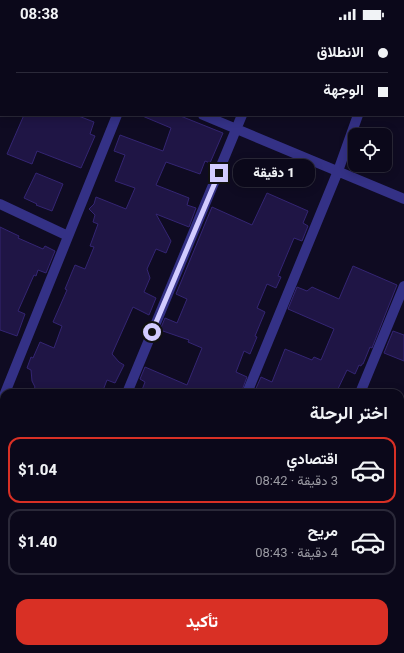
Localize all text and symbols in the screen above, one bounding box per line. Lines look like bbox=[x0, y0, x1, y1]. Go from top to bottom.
text: 08:38 bbox=[20, 5, 59, 23]
text: الانطلاق bbox=[317, 43, 364, 61]
text: الوجهة bbox=[323, 81, 364, 99]
map controls bbox=[348, 128, 392, 172]
button: locate bbox=[348, 128, 392, 172]
callout: 1 دقيقة bbox=[233, 159, 315, 187]
route end bbox=[210, 164, 228, 182]
text: 1 دقيقة bbox=[253, 165, 295, 180]
route start bbox=[143, 323, 161, 341]
text: اختر الرحلة bbox=[310, 402, 388, 423]
text: اقتصادي bbox=[286, 450, 338, 468]
icon: car bbox=[350, 452, 386, 488]
text: $1.04 bbox=[18, 461, 57, 479]
text: 3 دقيقة · 08:42 bbox=[255, 473, 338, 488]
text: مريح bbox=[308, 522, 338, 540]
icon: car bbox=[350, 524, 386, 560]
text: $1.40 bbox=[18, 533, 57, 551]
text: 4 دقيقة · 08:43 bbox=[255, 545, 338, 560]
button: تأكيد bbox=[16, 599, 388, 645]

